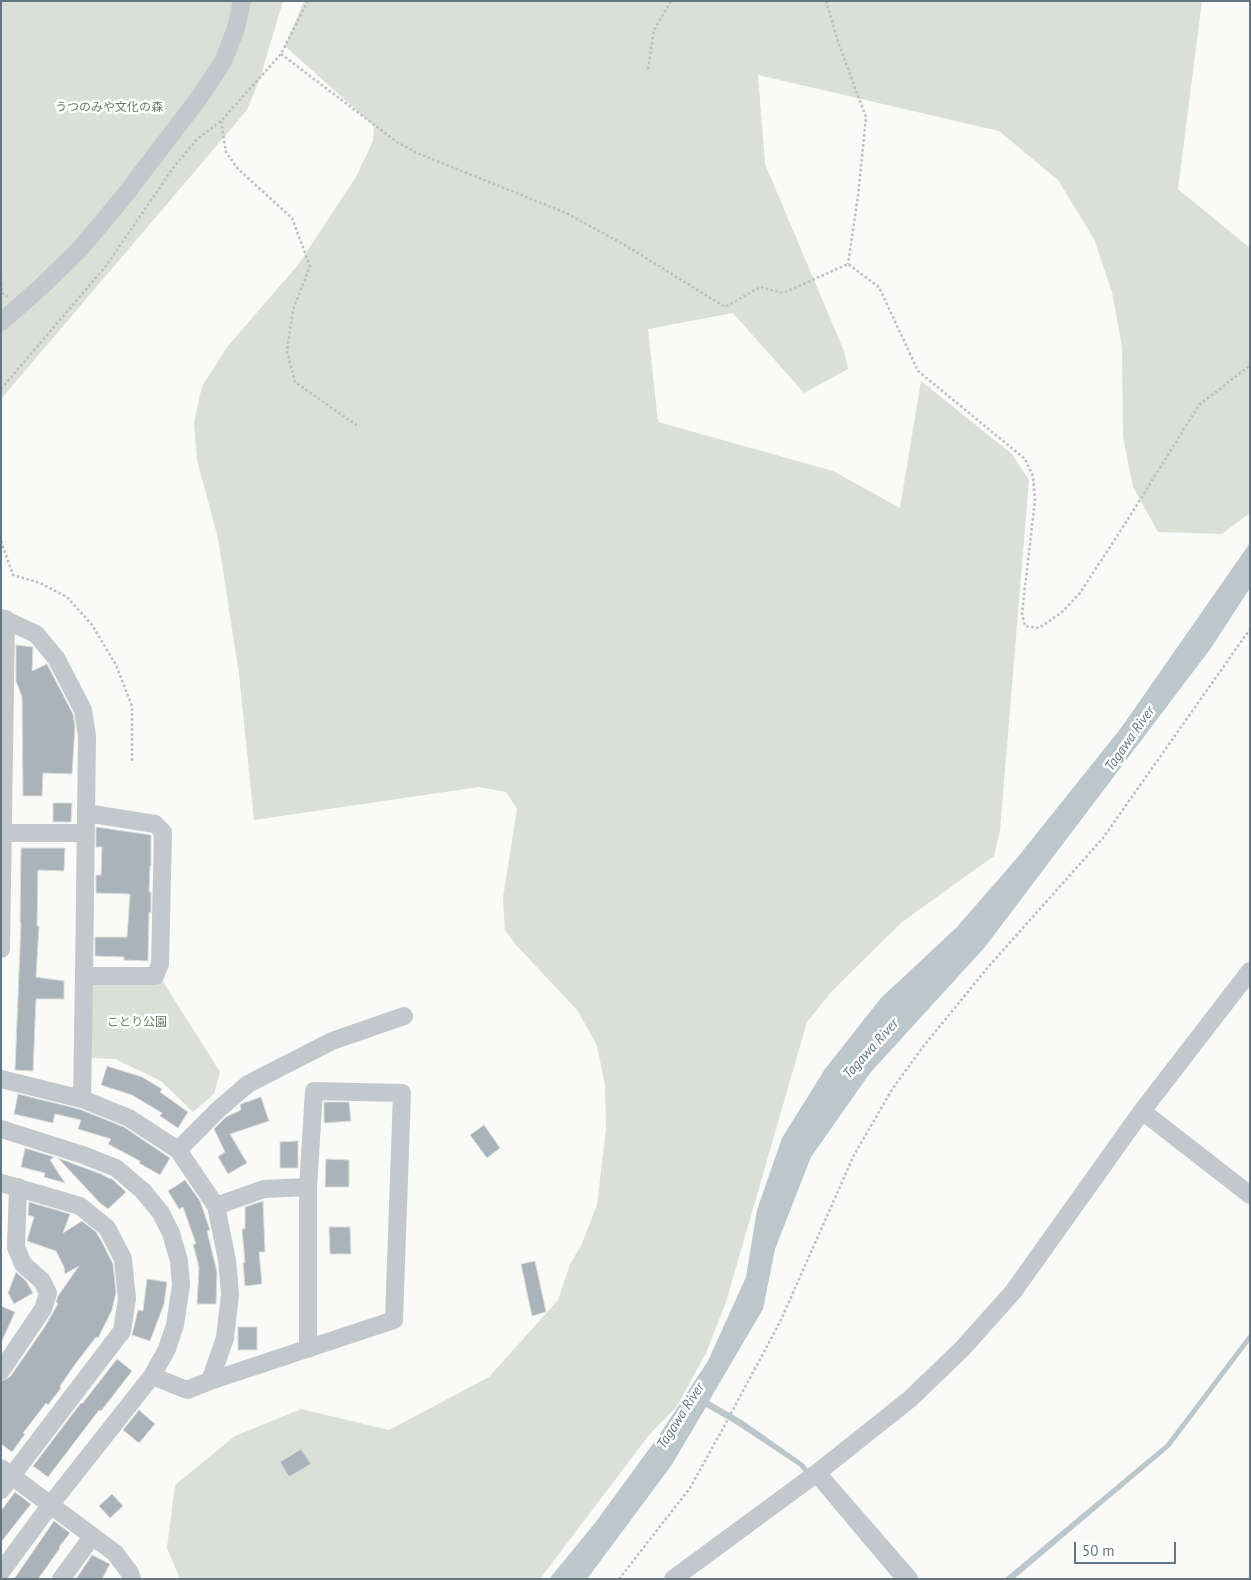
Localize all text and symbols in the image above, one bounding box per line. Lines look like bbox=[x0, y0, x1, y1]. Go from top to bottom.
park label: うつのみや文化の森 bbox=[55, 101, 163, 115]
water label: Tagawa River bbox=[1102, 703, 1158, 775]
water label: Tagawa River bbox=[840, 1015, 902, 1083]
park label: ことり公園 bbox=[107, 1016, 167, 1030]
water label: Tagawa River bbox=[653, 1380, 709, 1452]
scale bar bbox=[1076, 1532, 1178, 1564]
text: 50 m bbox=[1082, 1541, 1115, 1560]

